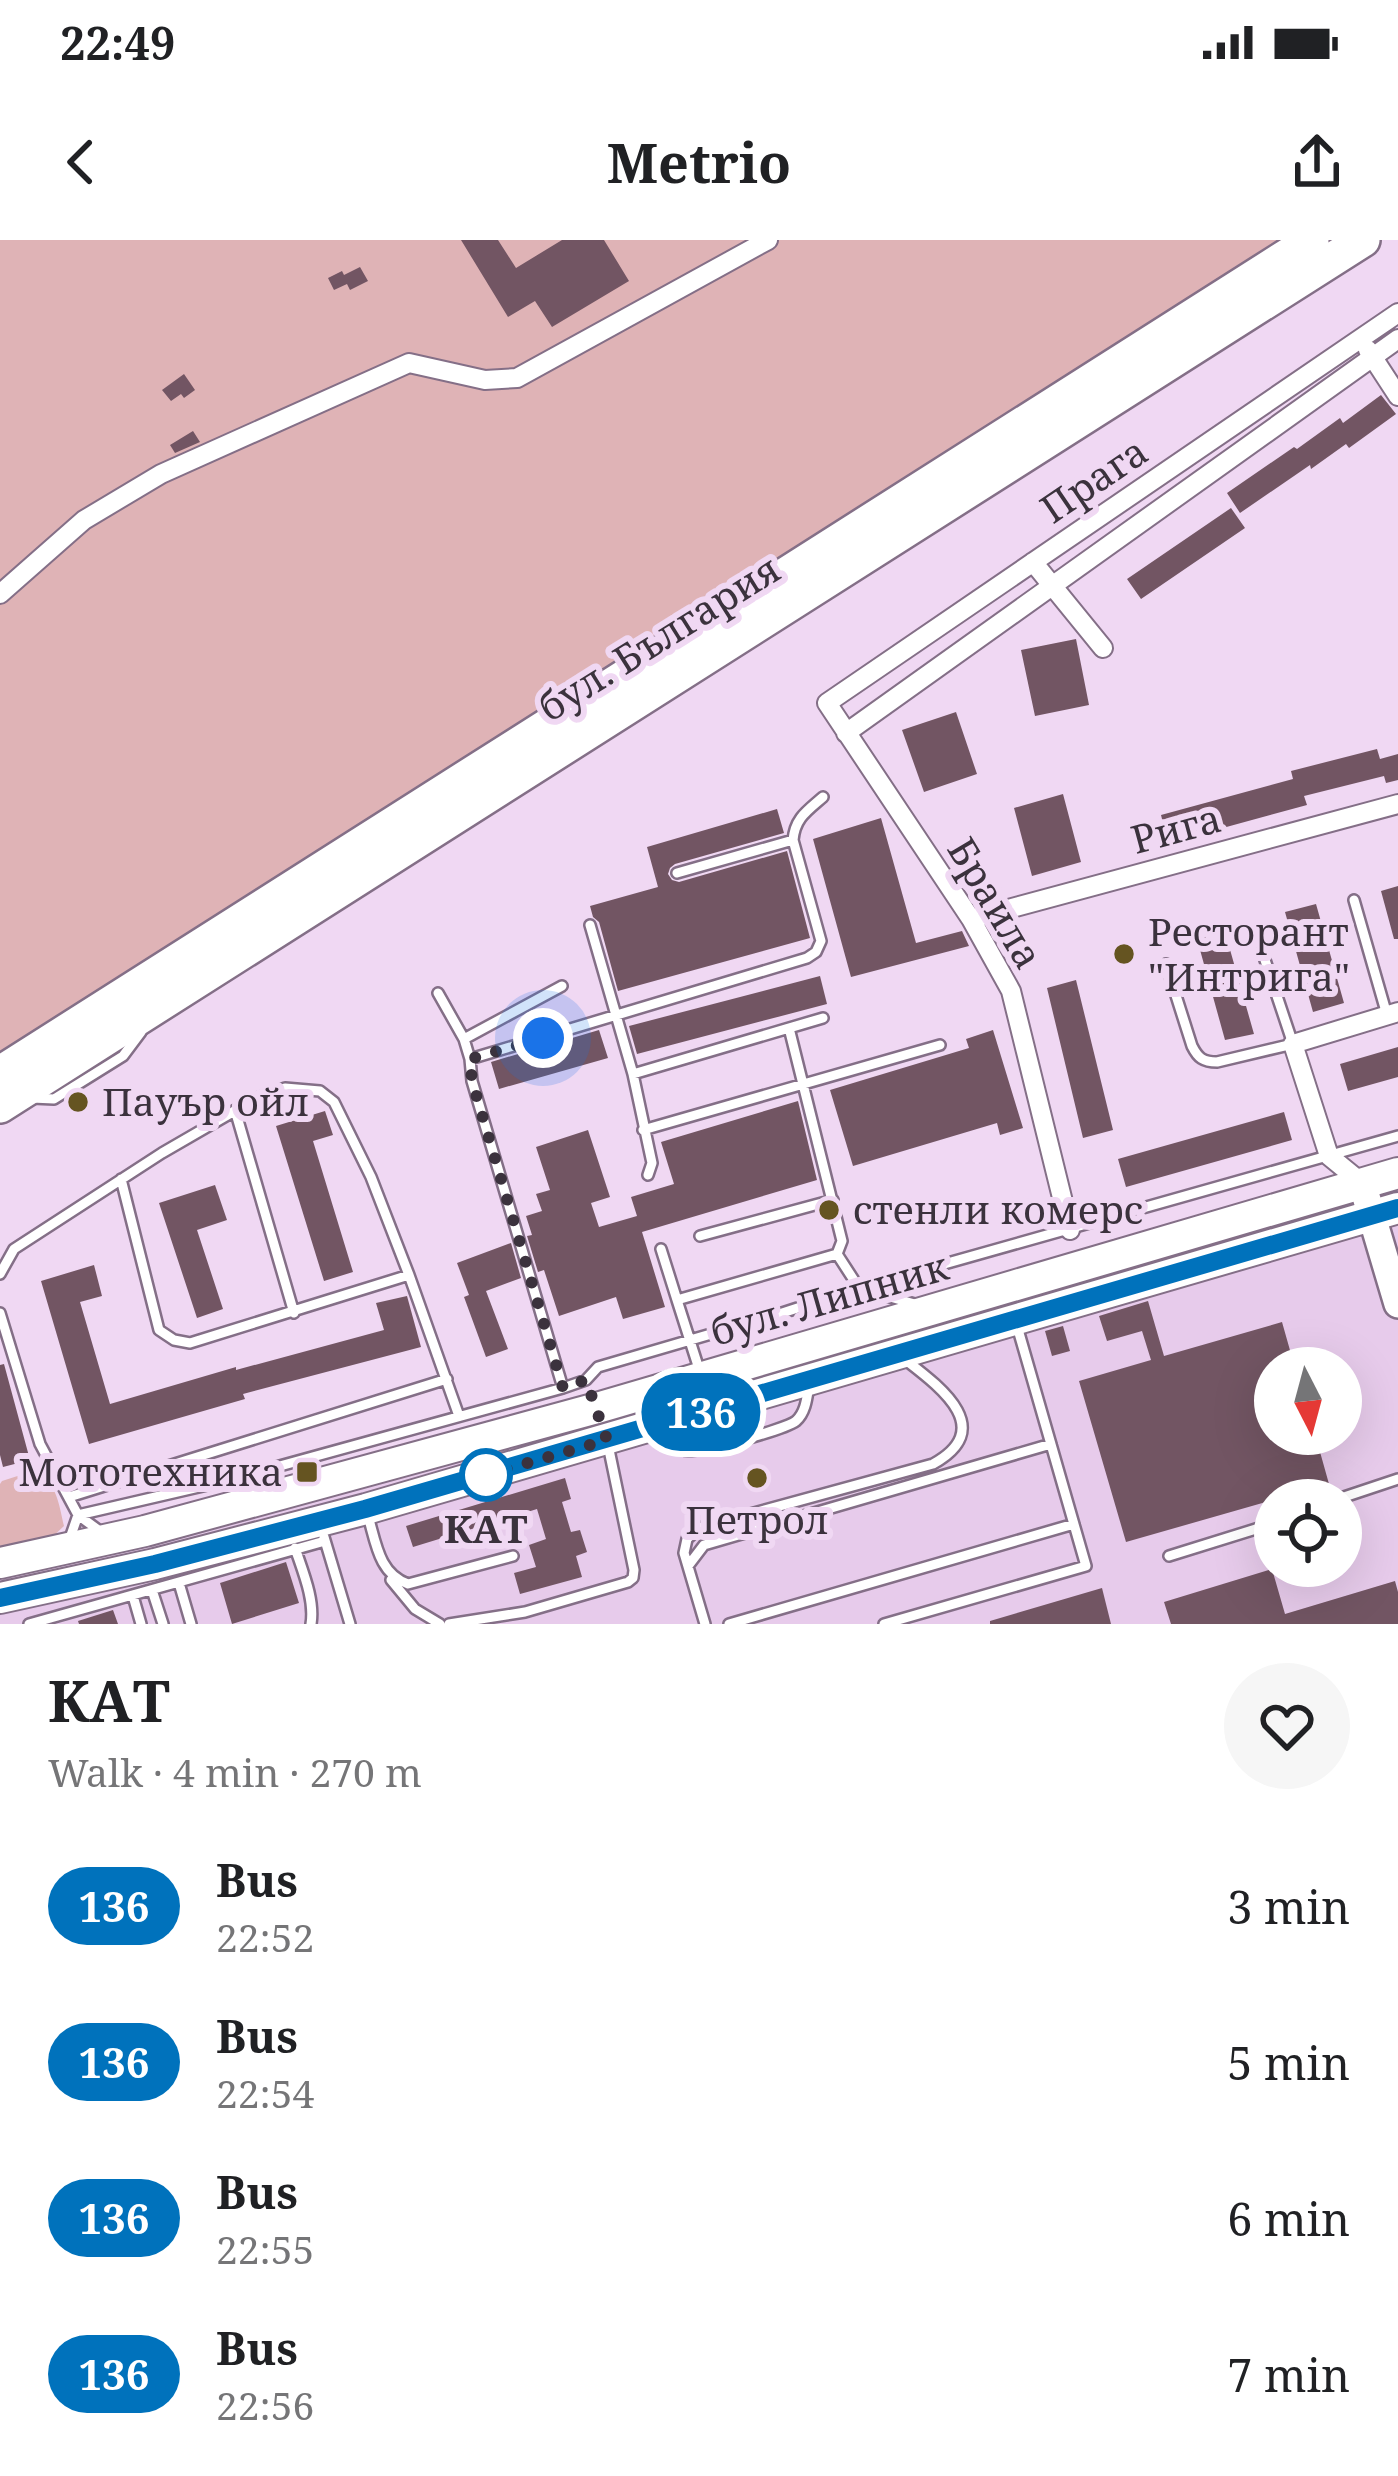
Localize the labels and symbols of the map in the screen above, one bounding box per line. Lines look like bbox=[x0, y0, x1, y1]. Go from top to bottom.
street label: Прага bbox=[1029, 424, 1157, 534]
street label: бул. България bbox=[527, 541, 789, 732]
street label: Рига bbox=[1125, 790, 1226, 865]
street label: Браила bbox=[936, 827, 1056, 978]
place label: Ресторант "Интрига" bbox=[1148, 904, 1350, 1002]
marker: Ресторант "Интрига" bbox=[1111, 941, 1137, 967]
your location bbox=[513, 1008, 573, 1068]
place label: Пауър ойл bbox=[102, 1074, 309, 1127]
marker: Пауър ойл bbox=[65, 1089, 91, 1115]
place label: стенли комерс bbox=[853, 1182, 1143, 1235]
marker: стенли комерс bbox=[816, 1197, 842, 1223]
street label: бул. Липник bbox=[704, 1238, 954, 1357]
north arrow bbox=[1254, 1347, 1362, 1455]
line badge: 136 bbox=[632, 1373, 770, 1451]
place label: Мототехника bbox=[18, 1444, 283, 1497]
marker: КАТ bbox=[461, 1450, 511, 1500]
marker: Мототехника bbox=[294, 1459, 320, 1485]
marker: Петрол bbox=[744, 1465, 770, 1491]
place label: Петрол bbox=[685, 1492, 829, 1545]
place label: КАТ bbox=[444, 1501, 528, 1554]

